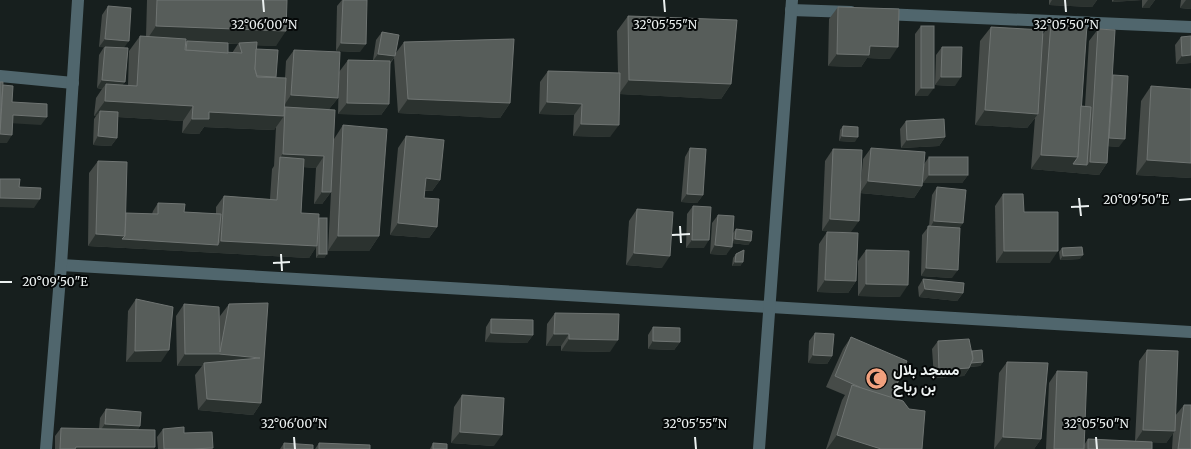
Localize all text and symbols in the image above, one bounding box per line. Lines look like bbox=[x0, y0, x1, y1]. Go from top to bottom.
text: 32°06'00"N bbox=[231, 17, 298, 32]
text: 32°05'55"N bbox=[633, 17, 698, 32]
text: 32°05'50"N bbox=[1033, 17, 1099, 32]
text: 20°09'50"E bbox=[1103, 192, 1169, 207]
text: 20°09'50"E bbox=[22, 274, 88, 289]
place label: مسجد بلال بن رباح bbox=[893, 360, 959, 397]
mosque icon: مسجد بلال بن رباح bbox=[865, 366, 889, 390]
text: 32°06'00"N bbox=[261, 416, 328, 431]
text: 32°05'55"N bbox=[663, 416, 728, 431]
text: 32°05'50"N bbox=[1063, 416, 1129, 431]

